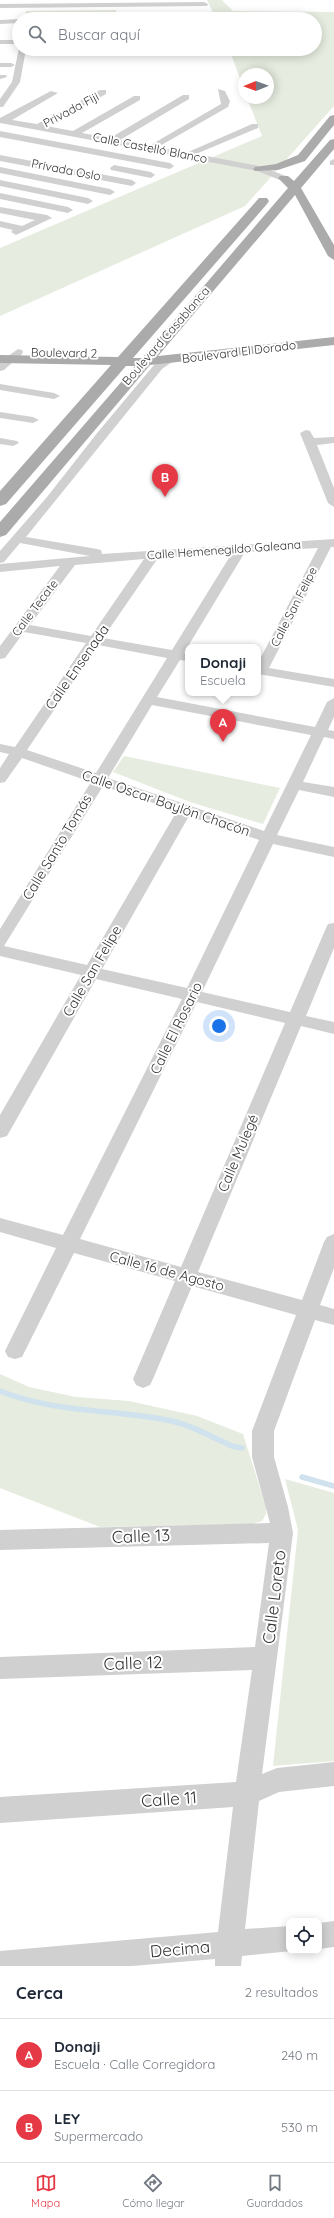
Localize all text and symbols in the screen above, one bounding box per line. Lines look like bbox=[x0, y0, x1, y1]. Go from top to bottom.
search box bbox=[12, 12, 322, 56]
icon: search bbox=[26, 23, 48, 45]
text: Buscar aquí bbox=[58, 25, 140, 44]
north arrow bbox=[238, 68, 274, 104]
street label: Privada Fiji bbox=[40, 89, 101, 130]
street label: Calle Castelló Blanco bbox=[92, 129, 209, 166]
street label: Privada Oslo bbox=[30, 155, 102, 184]
street label: Boulevard Casablanca bbox=[119, 283, 212, 388]
street label: Boulevard El Dorado bbox=[181, 337, 297, 366]
street label: Boulevard 2 bbox=[31, 344, 98, 361]
pin: B bbox=[152, 464, 178, 497]
street label: Calle Hemenegildo Galeana bbox=[146, 537, 302, 562]
street label: Calle San Felipe bbox=[267, 564, 320, 649]
street label: Calle Tecate bbox=[8, 576, 61, 639]
street label: Calle Ensenada bbox=[41, 621, 113, 713]
popup bbox=[185, 644, 261, 696]
text: Donaji bbox=[200, 653, 246, 672]
text: Escuela bbox=[200, 672, 246, 688]
pin: A bbox=[210, 709, 236, 742]
street label: Calle Oscar Baylón Chacón bbox=[80, 766, 252, 840]
street label: Calle Santo Tomás bbox=[18, 791, 96, 903]
street label: Calle San Felipe bbox=[59, 922, 125, 1020]
street label: Calle El Rosario bbox=[146, 979, 206, 1077]
your location bbox=[209, 1016, 229, 1036]
street label: Calle Mulegé bbox=[214, 1111, 262, 1194]
street label: Calle 16 de Agosto bbox=[108, 1247, 226, 1295]
street label: Calle 13 bbox=[111, 1524, 171, 1547]
street label: Calle Loreto bbox=[257, 1549, 290, 1645]
street label: Calle 12 bbox=[103, 1651, 163, 1674]
street label: Calle 11 bbox=[140, 1786, 198, 1811]
map controls bbox=[286, 1918, 322, 1954]
button: locate bbox=[286, 1918, 322, 1954]
street label: Decima bbox=[149, 1935, 211, 1962]
text: Cerca bbox=[16, 1982, 63, 2003]
text: 2 resultados bbox=[245, 1984, 318, 2000]
text: Donaji bbox=[54, 2037, 100, 2056]
text: A bbox=[25, 2047, 33, 2063]
text: 240 m bbox=[281, 2047, 318, 2063]
text: Escuela · Calle Corregidora bbox=[54, 2056, 215, 2072]
text: LEY bbox=[54, 2109, 80, 2128]
text: B bbox=[25, 2119, 33, 2135]
text: 530 m bbox=[281, 2119, 318, 2135]
text: Supermercado bbox=[54, 2128, 143, 2144]
tab: Mapa bbox=[31, 2172, 60, 2210]
tab: Cómo llegar bbox=[122, 2172, 185, 2210]
tab: Guardados bbox=[247, 2172, 303, 2210]

